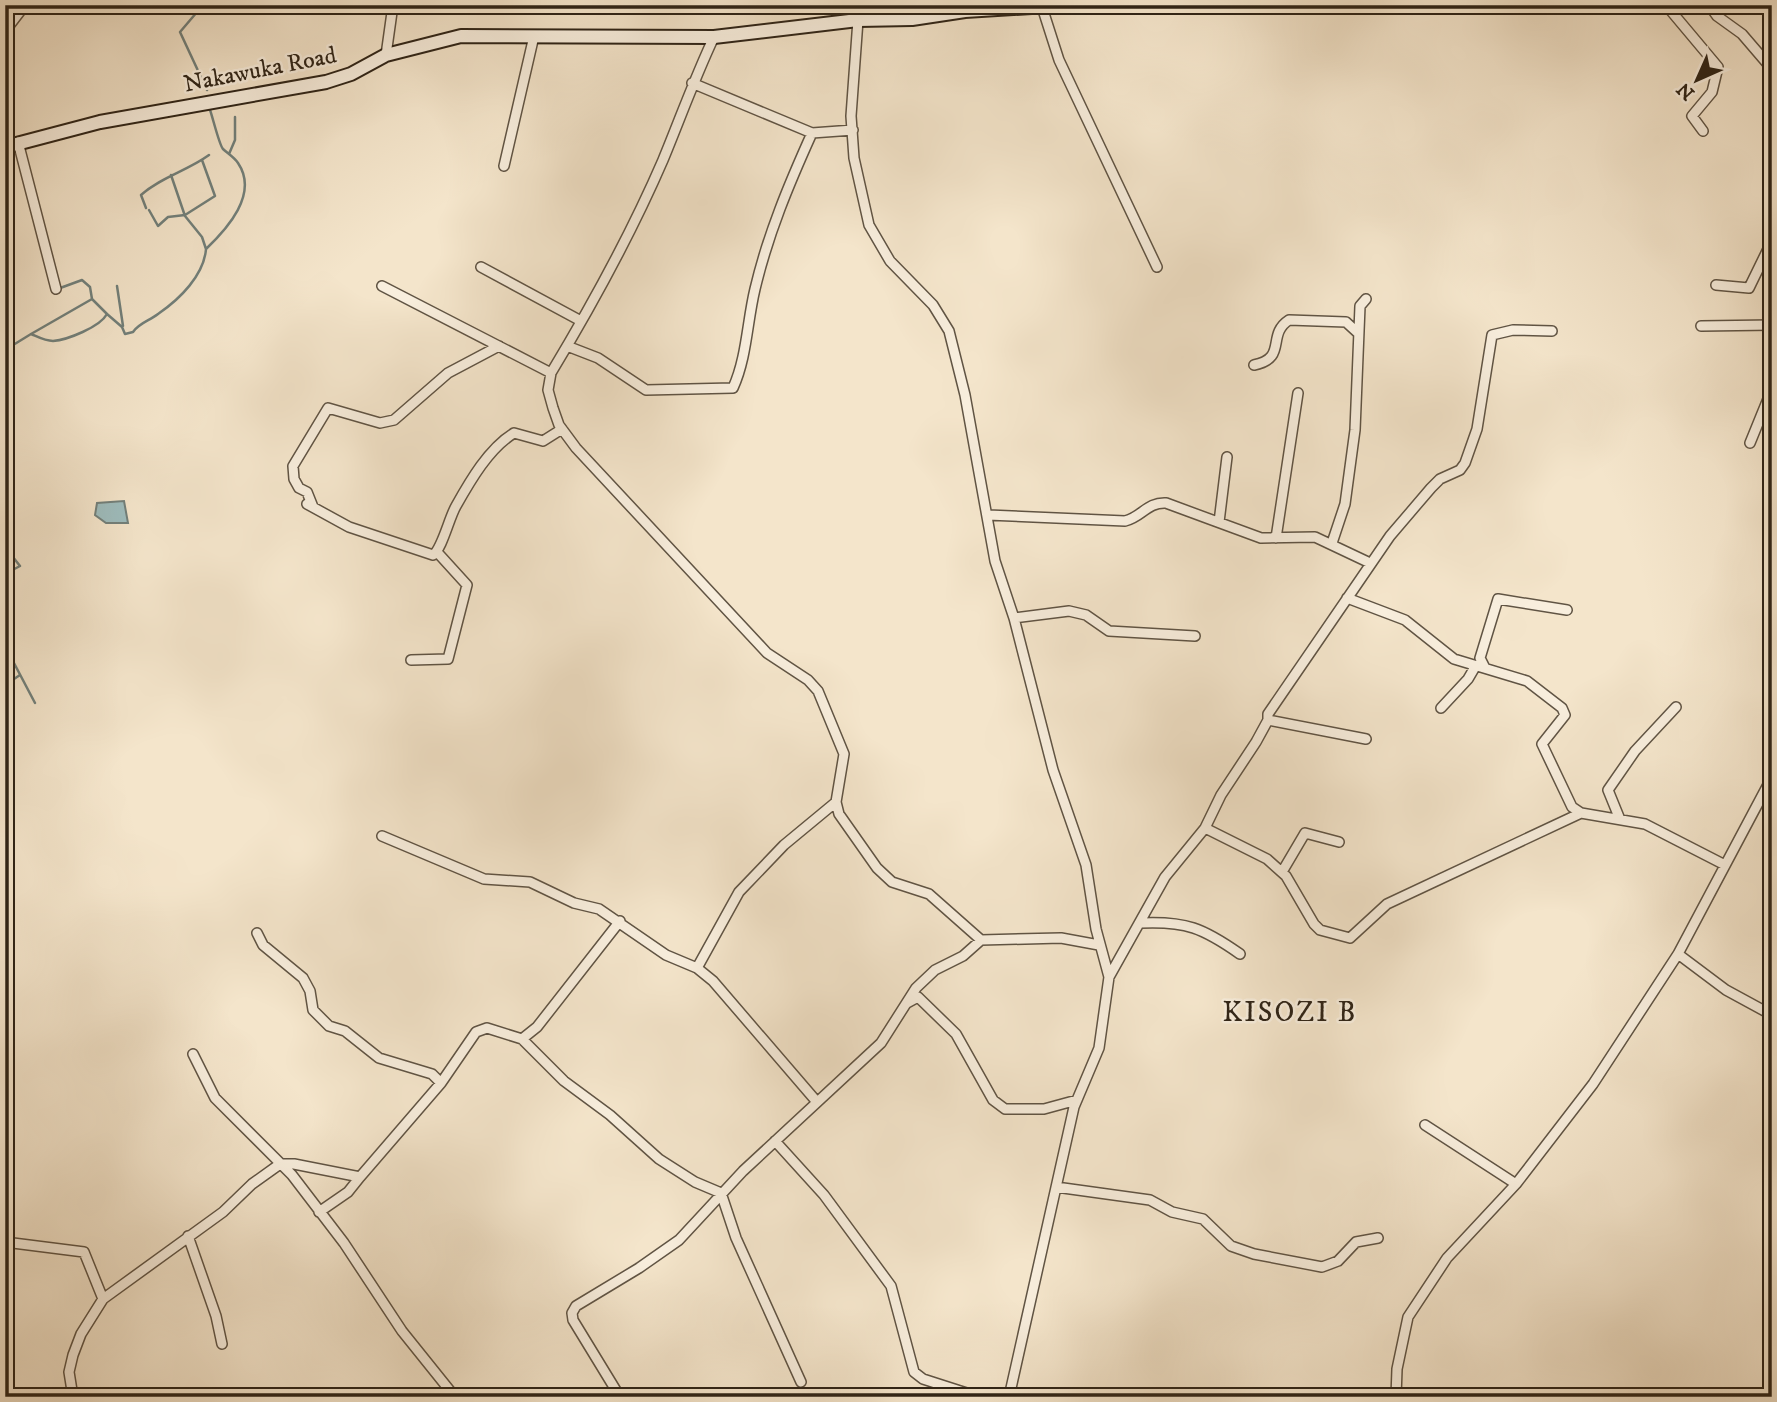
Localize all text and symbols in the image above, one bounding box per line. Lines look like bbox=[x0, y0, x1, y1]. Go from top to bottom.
street label: Nakawuka Road bbox=[181, 40, 339, 100]
north arrow bbox=[1662, 46, 1732, 116]
text: N bbox=[1672, 77, 1700, 105]
district label: KISOZI B bbox=[1223, 995, 1358, 1030]

